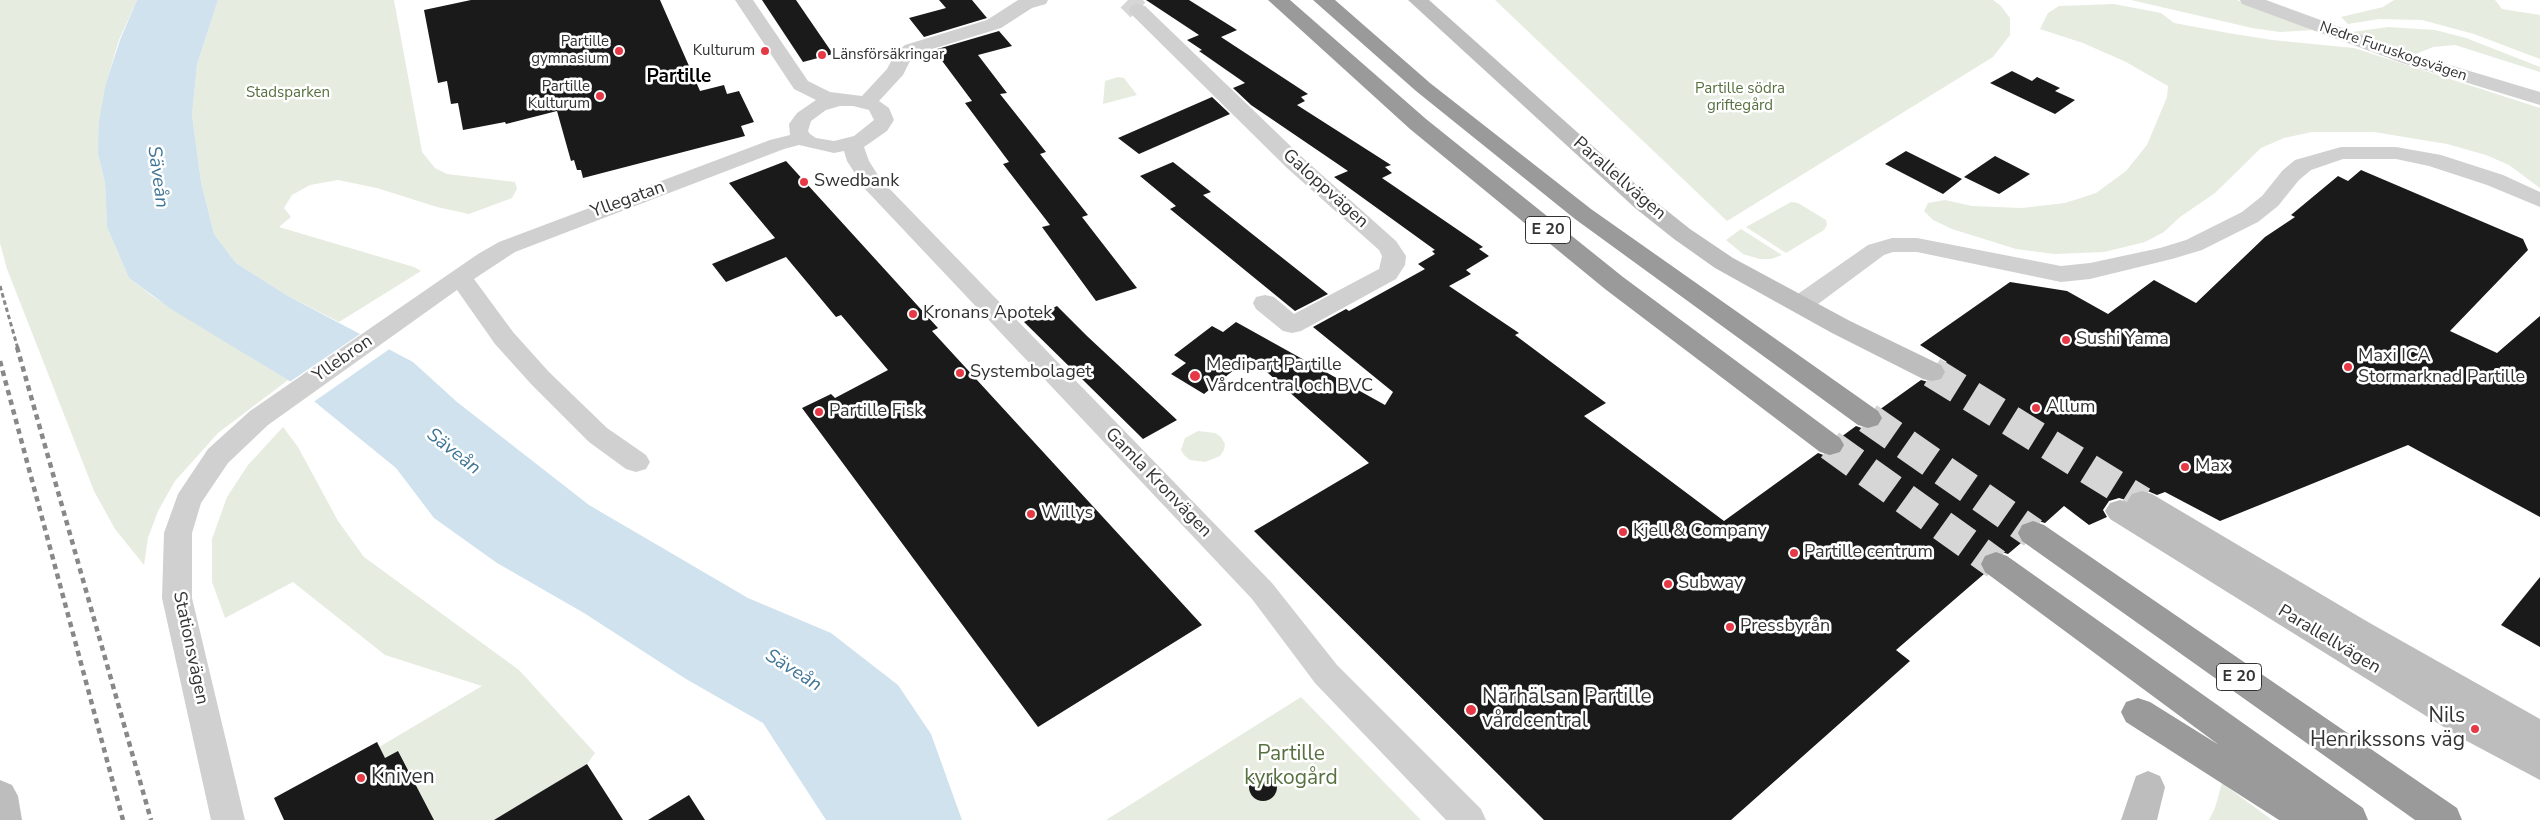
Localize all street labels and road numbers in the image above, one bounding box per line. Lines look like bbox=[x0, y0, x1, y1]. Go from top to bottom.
street label: Nedre Furuskogsvägen bbox=[2317, 18, 2469, 86]
street label: Parallellvägen bbox=[1568, 133, 1670, 225]
street label: Galoppvägen bbox=[1278, 145, 1372, 233]
street label: Yllegatan bbox=[588, 177, 668, 223]
road number: E 20 bbox=[1526, 216, 1570, 244]
street label: Yllebron bbox=[309, 331, 377, 387]
street label: Gamla Kronvägen bbox=[1100, 424, 1216, 542]
street label: Stationsvägen bbox=[167, 589, 213, 707]
street label: Parallellvägen bbox=[2274, 601, 2384, 679]
road number: E 20 bbox=[2216, 664, 2262, 690]

